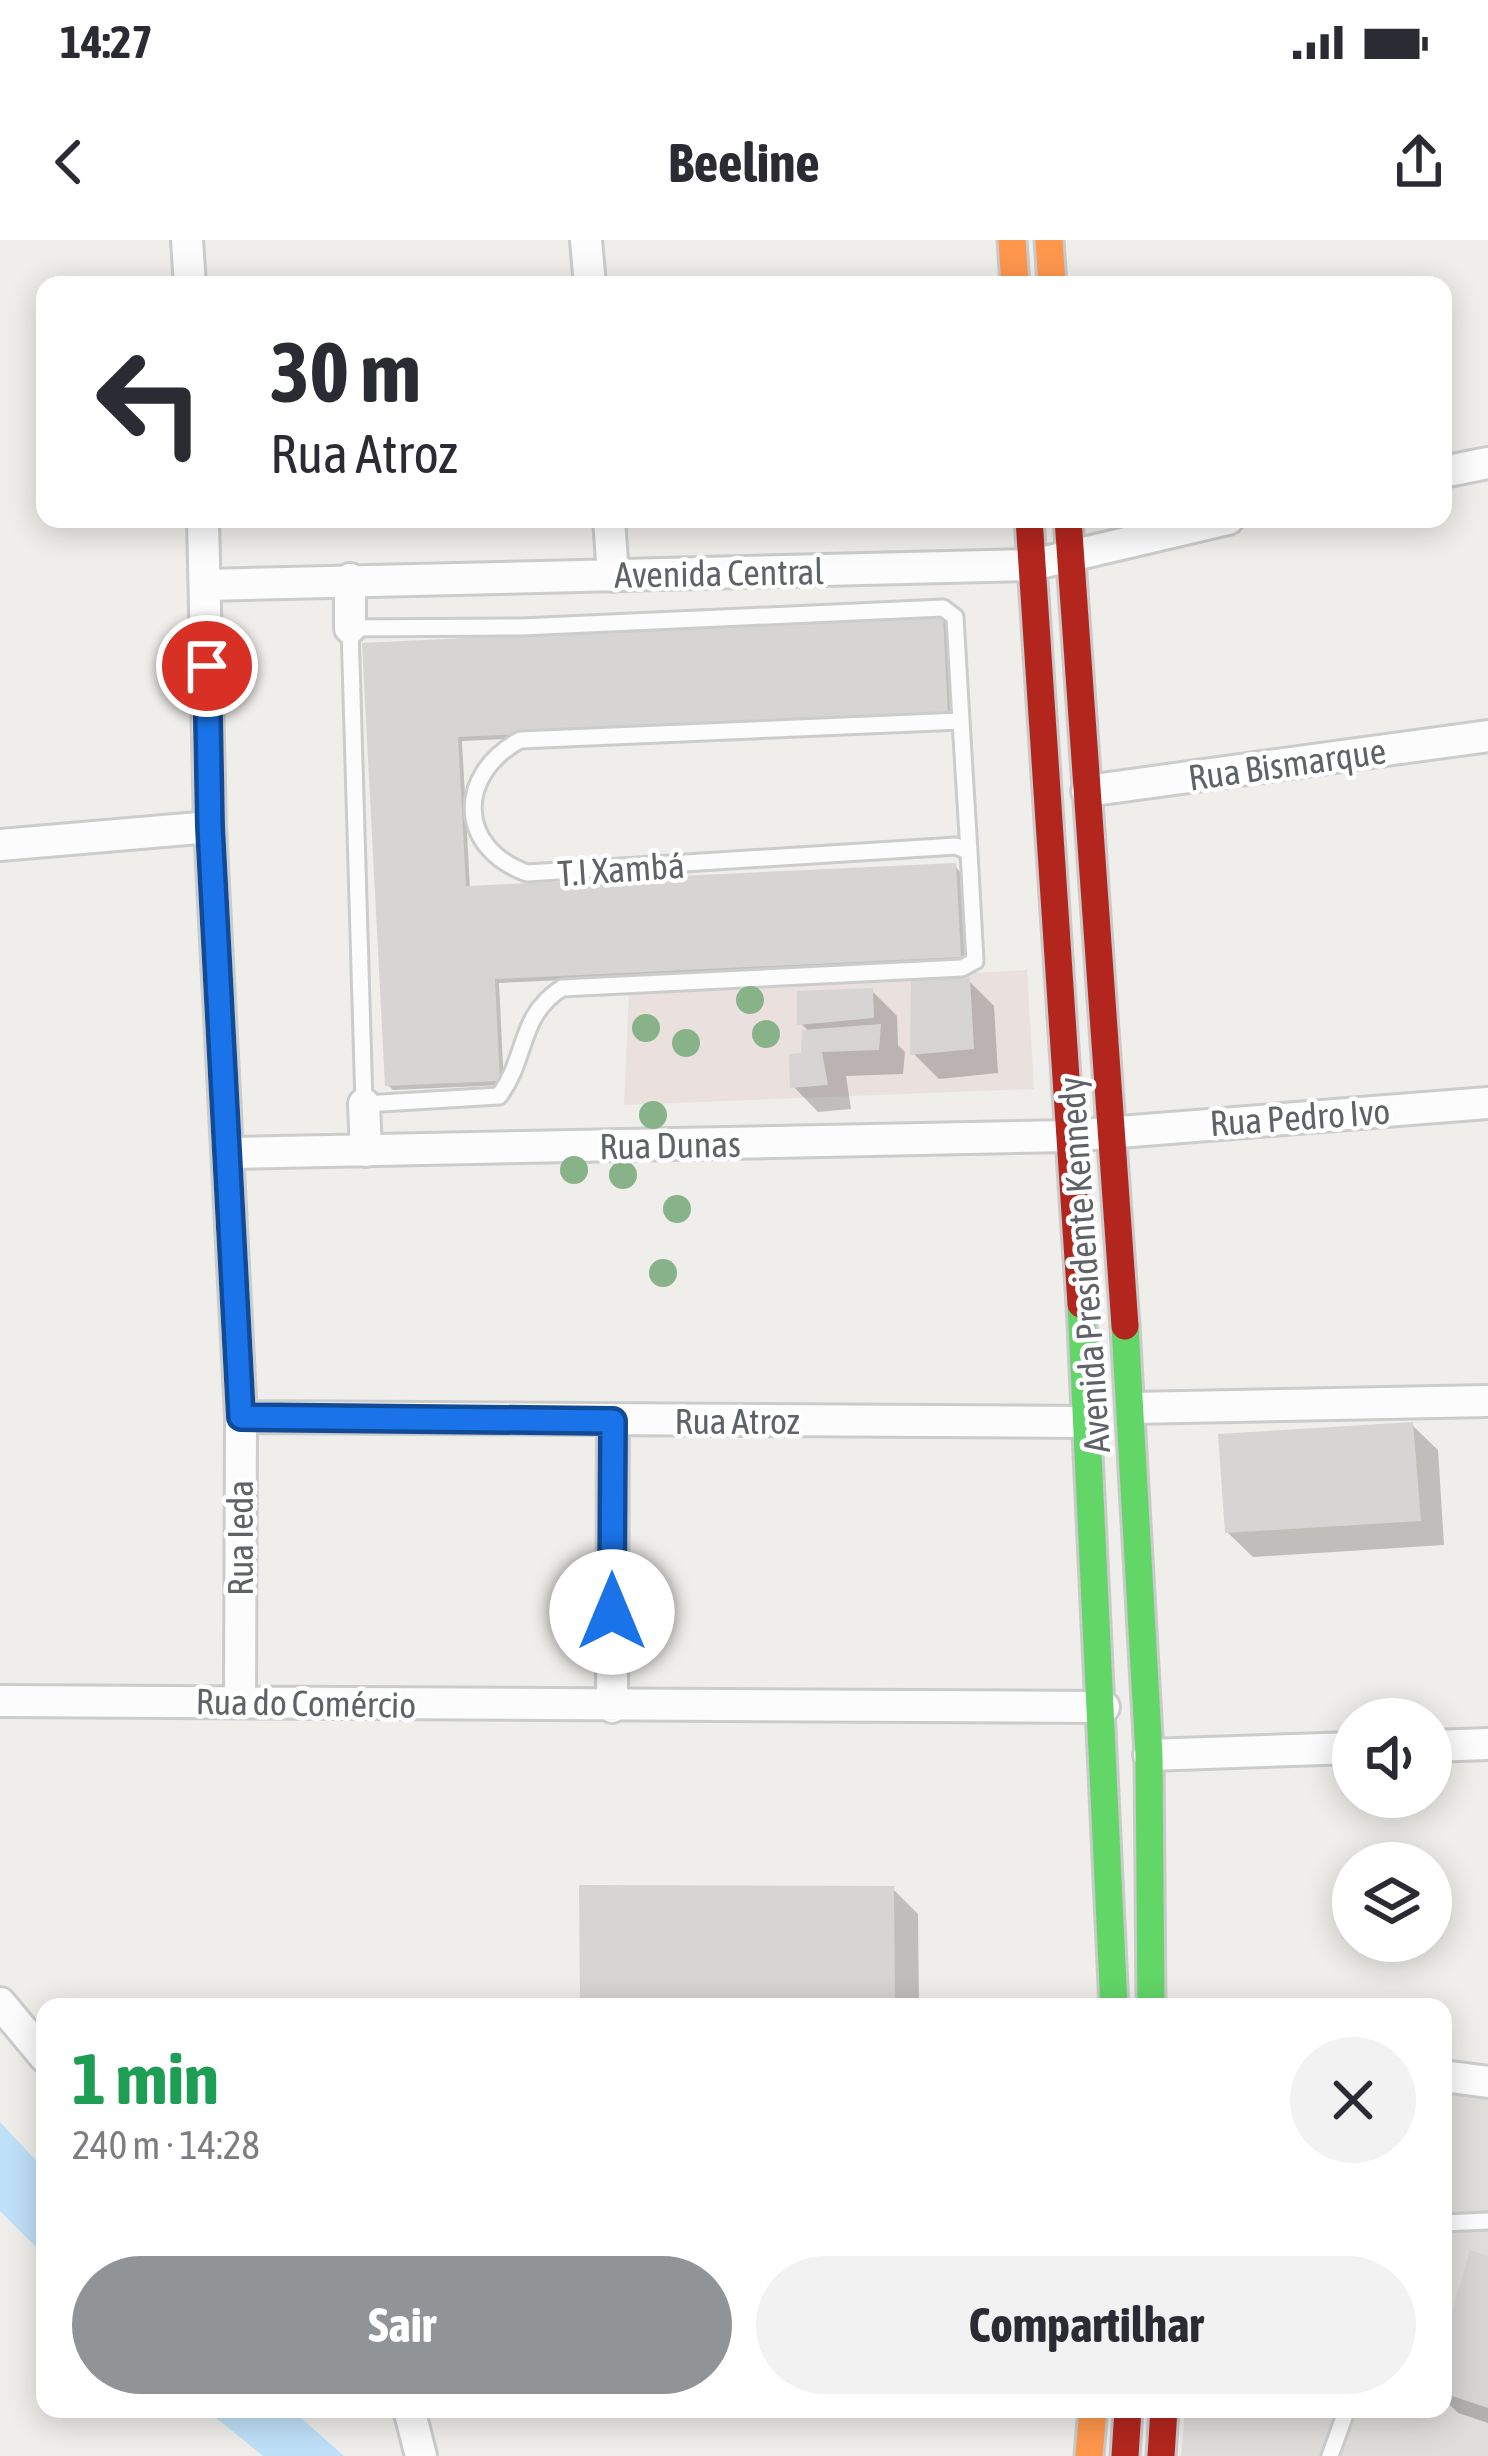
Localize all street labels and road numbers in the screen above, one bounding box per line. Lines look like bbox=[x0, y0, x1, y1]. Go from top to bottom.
street label: Avenida Central bbox=[614, 550, 825, 596]
street label: Rua Bismarque bbox=[1185, 729, 1389, 799]
street label: T.I Xambá bbox=[556, 844, 686, 894]
street label: Avenida Presidente Kennedy bbox=[1050, 1076, 1118, 1454]
street label: Rua Pedro Ivo bbox=[1208, 1090, 1392, 1144]
street label: Rua Dunas bbox=[599, 1123, 741, 1167]
street label: Rua Atroz bbox=[674, 1400, 800, 1442]
street label: Rua Ieda bbox=[219, 1480, 261, 1596]
street label: Rua do Comércio bbox=[195, 1680, 417, 1726]

